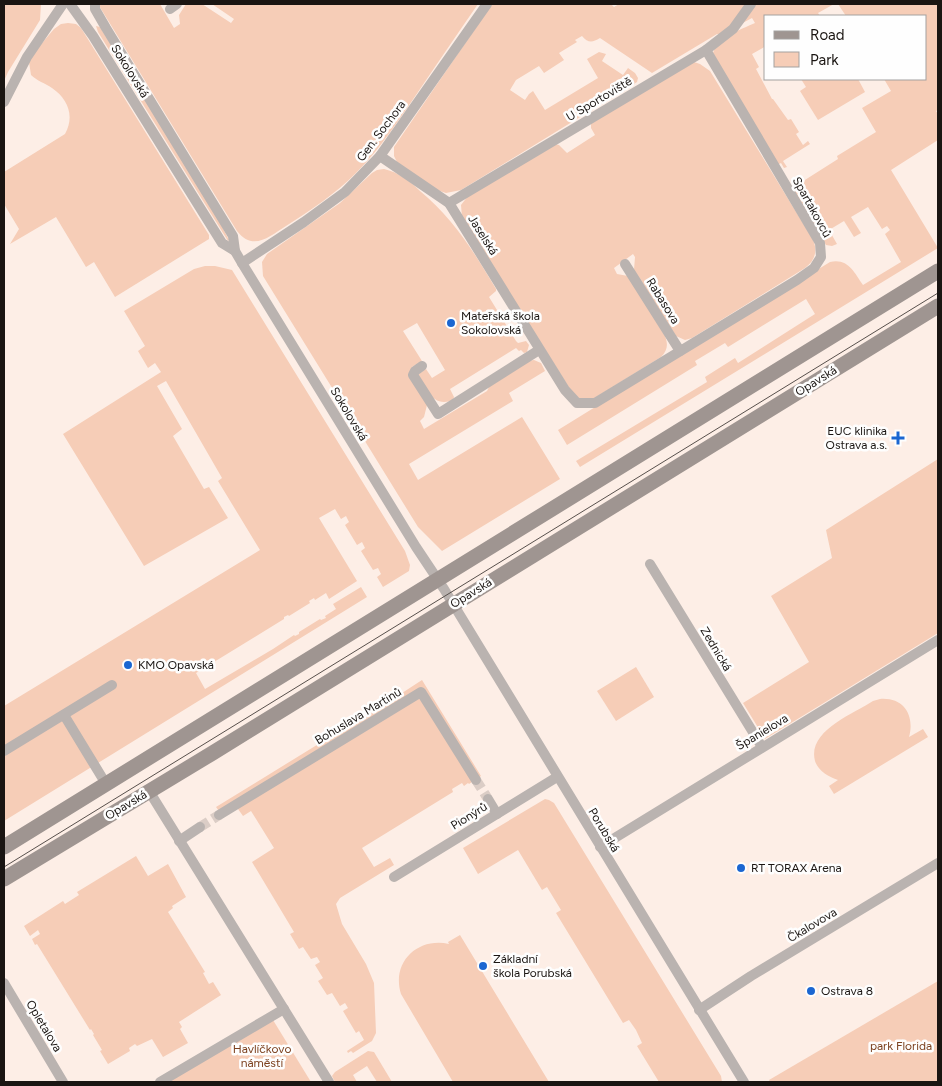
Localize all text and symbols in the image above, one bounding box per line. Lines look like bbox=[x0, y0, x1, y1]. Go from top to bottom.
legend bbox=[764, 15, 927, 80]
text: Road bbox=[810, 26, 845, 44]
street label: Sokolovská bbox=[108, 42, 152, 100]
text: Park bbox=[810, 51, 839, 69]
street label: U Sportoviště bbox=[564, 74, 635, 124]
street label: Gen. Sochora bbox=[354, 98, 408, 164]
street label: Spartakovců bbox=[790, 174, 834, 240]
street label: Jaselská bbox=[465, 212, 501, 258]
street label: Rabasova bbox=[643, 275, 683, 327]
place label: Mateřská škola Sokolovská bbox=[461, 309, 540, 337]
marker: Mateřská škola Sokolovská bbox=[445, 317, 457, 329]
street label: Opavská bbox=[793, 363, 839, 399]
street label: Sokolovská bbox=[328, 385, 370, 443]
place label: EUC klinika Ostrava a.s. bbox=[826, 424, 887, 452]
marker: EUC klinika Ostrava a.s. bbox=[891, 431, 905, 445]
street label: Opavská bbox=[448, 575, 494, 611]
street label: Zednická bbox=[697, 624, 735, 674]
place label: KMO Opavská bbox=[138, 658, 214, 672]
marker: KMO Opavská bbox=[122, 659, 134, 671]
street label: Bohuslava Martinů bbox=[312, 685, 404, 747]
street label: Španielova bbox=[733, 711, 791, 753]
street label: Opavská bbox=[103, 787, 149, 823]
street label: Pionýrů bbox=[448, 799, 490, 833]
street label: Porubská bbox=[585, 805, 623, 855]
place label: RT TORAX Arena bbox=[751, 861, 842, 875]
marker: RT TORAX Arena bbox=[735, 862, 747, 874]
street label: Čkalovova bbox=[785, 905, 839, 945]
place label: Základní škola Porubská bbox=[493, 952, 572, 980]
marker: Základní škola Porubská bbox=[477, 960, 489, 972]
place label: Ostrava 8 bbox=[821, 984, 873, 998]
marker: Ostrava 8 bbox=[805, 985, 817, 997]
street label: Opletalova bbox=[23, 998, 65, 1054]
park label: park Florida bbox=[870, 1039, 932, 1053]
park label: Havlíčkovo náměstí bbox=[233, 1042, 291, 1070]

